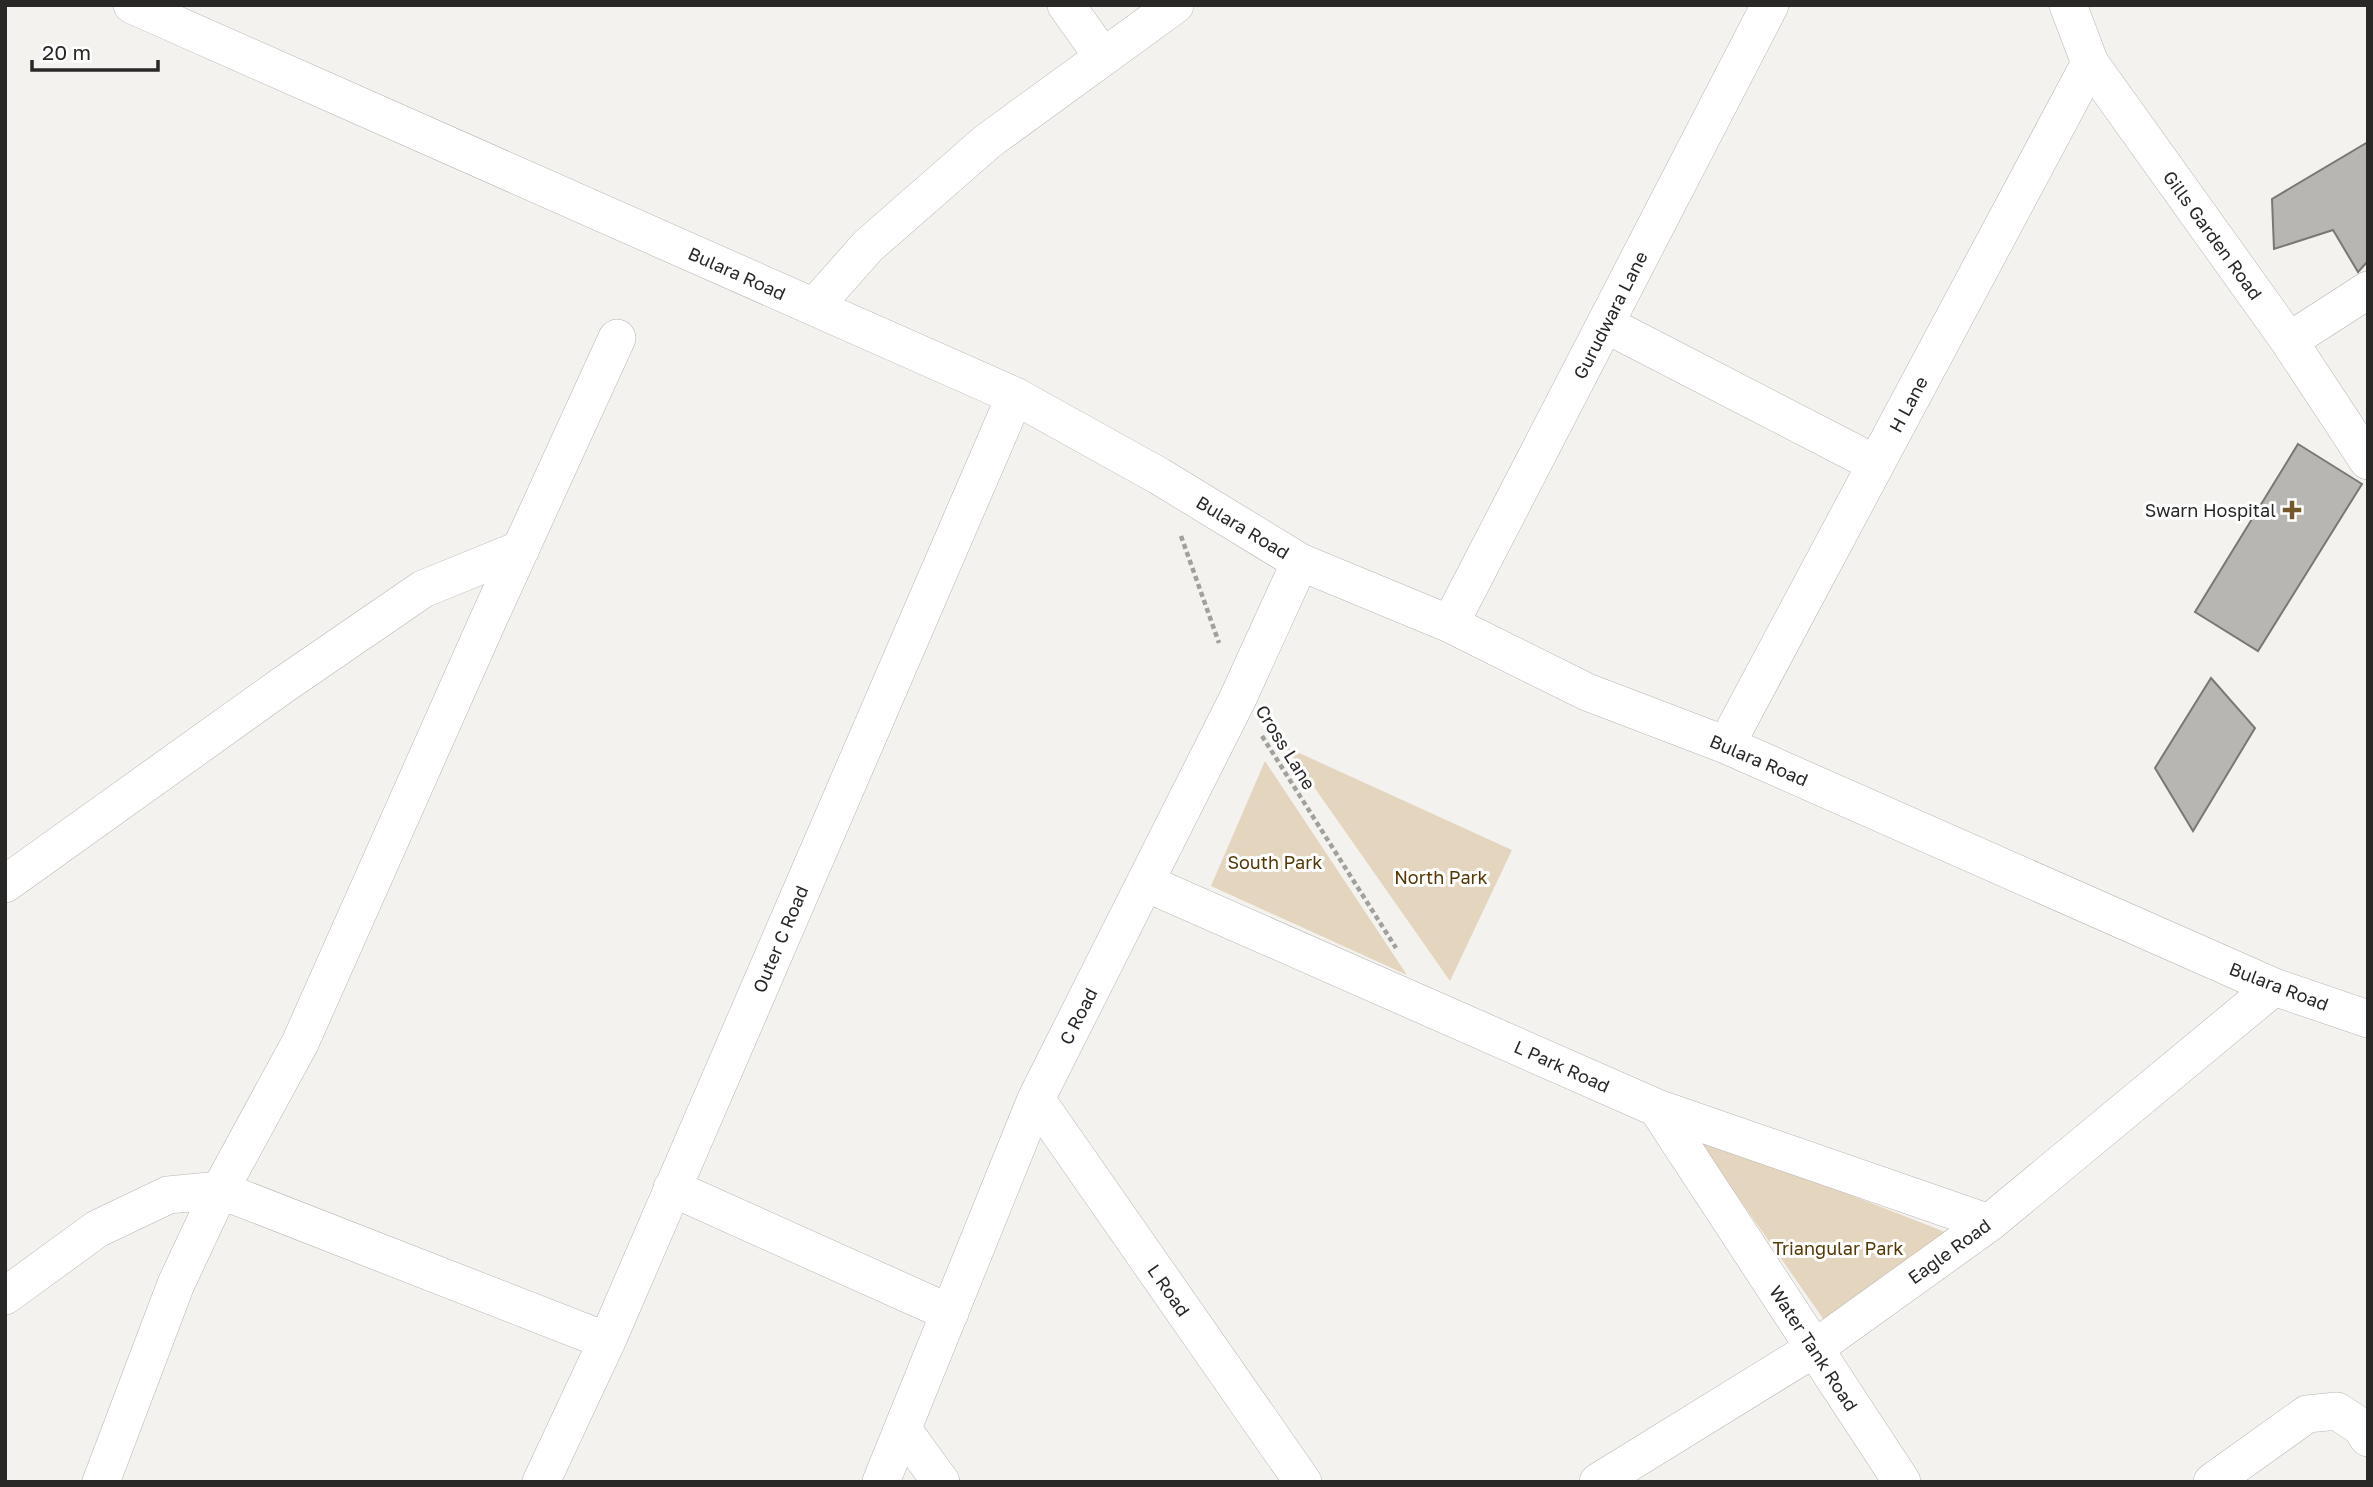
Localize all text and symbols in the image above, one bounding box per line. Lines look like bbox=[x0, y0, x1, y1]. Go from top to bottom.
scale bar bbox=[32, 28, 158, 72]
text: 20 m bbox=[42, 39, 91, 65]
street label: Gills Garden Road bbox=[2159, 166, 2267, 304]
street label: Bulara Road bbox=[685, 242, 789, 304]
street label: Gurudwara Lane bbox=[1568, 247, 1652, 383]
street label: H Lane bbox=[1884, 372, 1932, 436]
street label: Bulara Road bbox=[1193, 491, 1293, 563]
place label: Swarn Hospital bbox=[2145, 499, 2276, 521]
marker: Swarn Hospital bbox=[2282, 500, 2302, 520]
street label: Cross Lane bbox=[1251, 701, 1321, 793]
street label: Bulara Road bbox=[1707, 729, 1811, 791]
park label: South Park bbox=[1228, 851, 1322, 873]
park label: North Park bbox=[1394, 866, 1488, 888]
street label: Outer C Road bbox=[748, 882, 812, 996]
street label: Bulara Road bbox=[2226, 957, 2332, 1015]
street label: C Road bbox=[1054, 984, 1102, 1048]
street label: L Park Road bbox=[1511, 1035, 1613, 1097]
street label: Eagle Road bbox=[1903, 1214, 1995, 1288]
park label: Triangular Park bbox=[1772, 1237, 1904, 1259]
street label: L Road bbox=[1143, 1260, 1195, 1320]
street label: Water Tank Road bbox=[1765, 1281, 1863, 1415]

